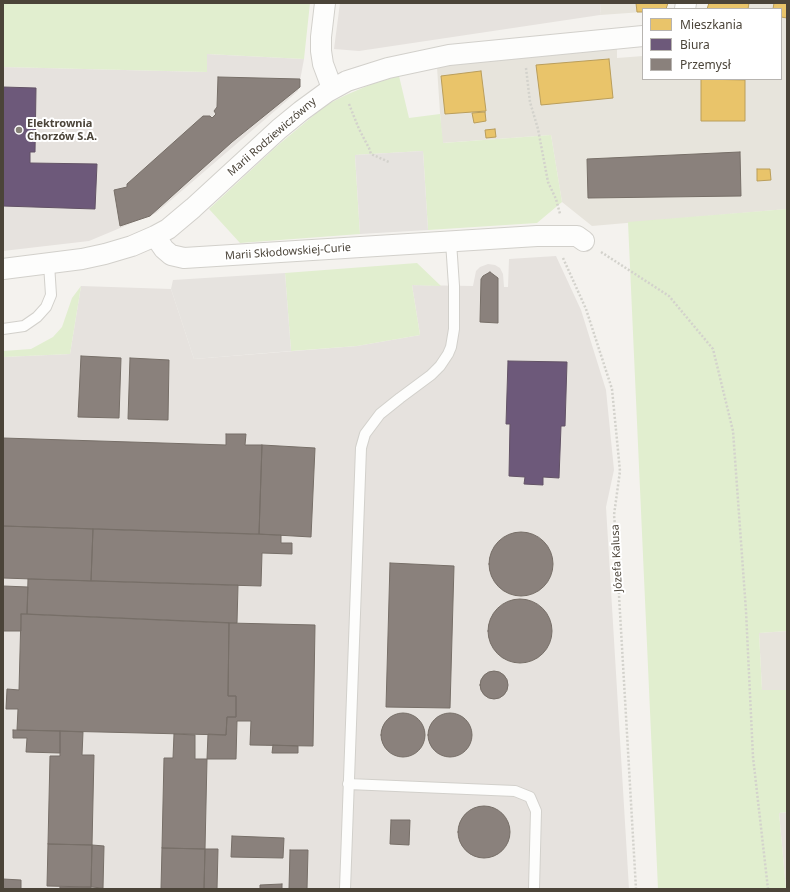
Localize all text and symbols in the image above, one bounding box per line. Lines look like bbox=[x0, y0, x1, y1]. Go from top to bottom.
legend bbox=[642, 8, 782, 80]
text: Mieszkania bbox=[680, 16, 743, 33]
text: Biura bbox=[680, 36, 710, 53]
text: Przemysł bbox=[680, 56, 731, 73]
street label: Marii Rodziewiczówny bbox=[225, 95, 319, 179]
place label: Elektrownia Chorzów S.A. bbox=[27, 117, 97, 143]
marker: Elektrownia Chorzów S.A. bbox=[14, 125, 24, 135]
street label: Marii Skłodowskiej-Curie bbox=[225, 241, 351, 263]
street label: Józefa Kalusa bbox=[609, 524, 625, 592]

